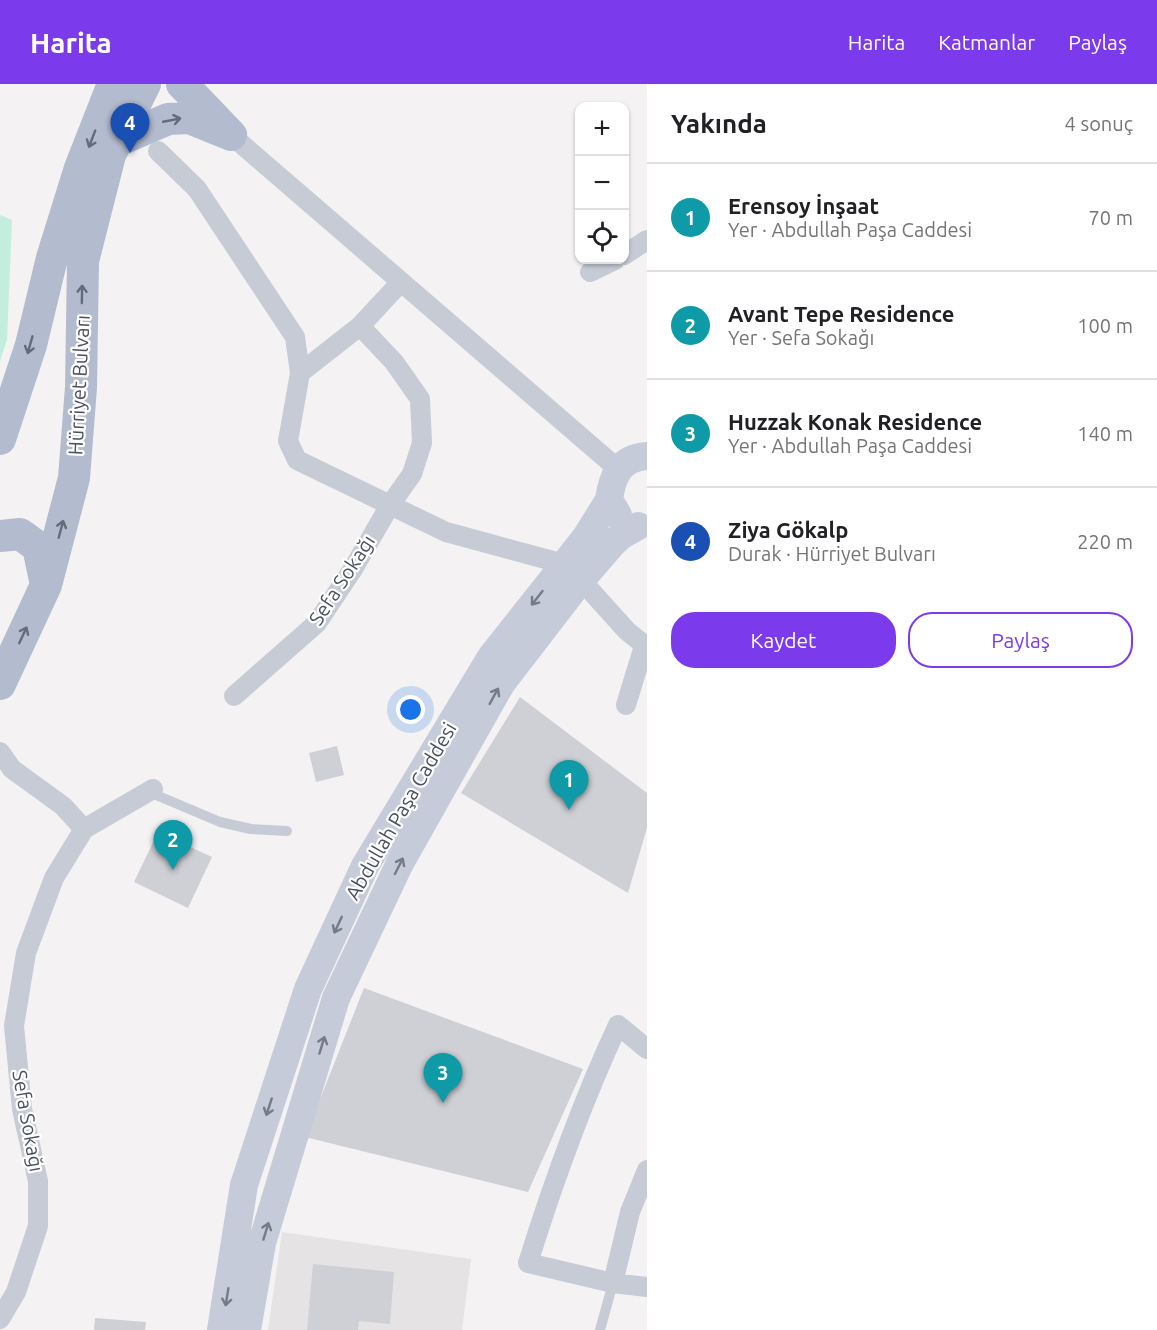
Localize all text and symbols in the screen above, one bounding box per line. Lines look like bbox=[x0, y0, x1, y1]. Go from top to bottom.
text: Harita bbox=[30, 27, 112, 58]
text: Harita bbox=[848, 30, 905, 54]
text: Katmanlar bbox=[938, 30, 1035, 54]
text: Paylaş bbox=[1068, 30, 1127, 54]
map controls bbox=[575, 102, 629, 264]
button: + bbox=[575, 102, 629, 156]
pin: 4 bbox=[110, 104, 150, 153]
text: Yakında bbox=[671, 109, 767, 138]
text: 4 sonuç bbox=[1065, 112, 1133, 135]
one-way arrow bbox=[161, 114, 181, 125]
one-way arrow bbox=[85, 129, 96, 147]
button: − bbox=[575, 156, 629, 210]
text: Erensoy İnşaat bbox=[728, 193, 879, 218]
text: 1 bbox=[685, 206, 696, 229]
text: 70 m bbox=[1089, 206, 1133, 229]
button: locate bbox=[575, 210, 629, 264]
text: Yer · Abdullah Paşa Caddesi bbox=[728, 218, 972, 241]
one-way arrow bbox=[77, 284, 88, 304]
text: Avant Tepe Residence bbox=[728, 301, 954, 326]
street label: Hürriyet Bulvarı bbox=[63, 314, 94, 456]
text: 2 bbox=[685, 314, 696, 337]
text: 100 m bbox=[1077, 314, 1133, 337]
text: Yer · Sefa Sokağı bbox=[728, 326, 874, 349]
one-way arrow bbox=[24, 336, 35, 355]
text: Huzzak Konak Residence bbox=[728, 409, 982, 434]
text: 3 bbox=[685, 422, 696, 445]
text: 140 m bbox=[1077, 422, 1133, 445]
text: Yer · Abdullah Paşa Caddesi bbox=[728, 434, 972, 457]
text: Ziya Gökalp bbox=[728, 517, 848, 542]
one-way arrow bbox=[55, 520, 67, 539]
street label: Sefa Sokağı bbox=[304, 530, 379, 629]
text: 4 bbox=[685, 530, 696, 553]
text: 220 m bbox=[1077, 530, 1133, 553]
text: Durak · Hürriyet Bulvarı bbox=[728, 542, 936, 565]
one-way arrow bbox=[531, 590, 544, 606]
button: Kaydet bbox=[671, 612, 896, 668]
button: Paylaş bbox=[908, 612, 1133, 668]
one-way arrow bbox=[18, 626, 29, 644]
one-way arrow bbox=[488, 688, 500, 705]
your location bbox=[396, 695, 425, 724]
street label: Abdullah Paşa Caddesi bbox=[340, 718, 461, 903]
pin: 1 bbox=[550, 760, 588, 810]
pin: 2 bbox=[154, 820, 192, 870]
one-way arrow bbox=[393, 857, 405, 875]
one-way arrow bbox=[331, 915, 343, 933]
one-way arrow bbox=[317, 1036, 328, 1055]
pin: 3 bbox=[424, 1054, 462, 1103]
street label: Sefa Sokağı bbox=[8, 1068, 49, 1174]
one-way arrow bbox=[263, 1097, 274, 1116]
one-way arrow bbox=[261, 1222, 272, 1241]
one-way arrow bbox=[221, 1286, 232, 1306]

